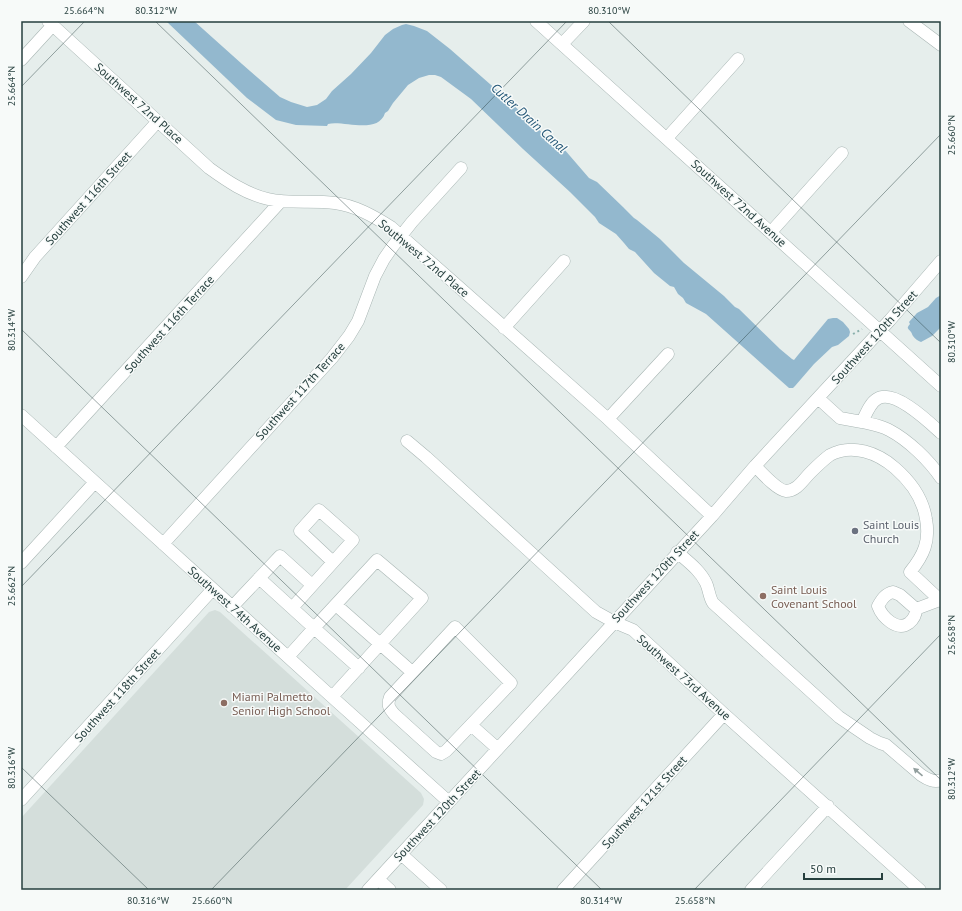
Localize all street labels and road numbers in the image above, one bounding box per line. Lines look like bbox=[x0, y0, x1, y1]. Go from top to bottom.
street label: Southwest 72nd Place bbox=[92, 59, 186, 147]
street label: Southwest 116th Street bbox=[42, 148, 134, 248]
street label: Southwest 72nd Avenue bbox=[688, 156, 790, 250]
street label: Southwest 72nd Place bbox=[376, 216, 472, 300]
street label: Southwest 116th Terrace bbox=[121, 272, 217, 376]
street label: Southwest 120th Street bbox=[828, 287, 920, 387]
street label: Southwest 117th Terrace bbox=[252, 339, 348, 443]
street label: Southwest 120th Street bbox=[608, 527, 702, 625]
street label: Southwest 74th Avenue bbox=[185, 563, 285, 655]
street label: Southwest 73rd Avenue bbox=[634, 631, 734, 723]
street label: Southwest 118th Street bbox=[71, 645, 163, 745]
street label: Southwest 121st Street bbox=[598, 753, 690, 851]
street label: Southwest 120th Street bbox=[390, 766, 484, 864]

